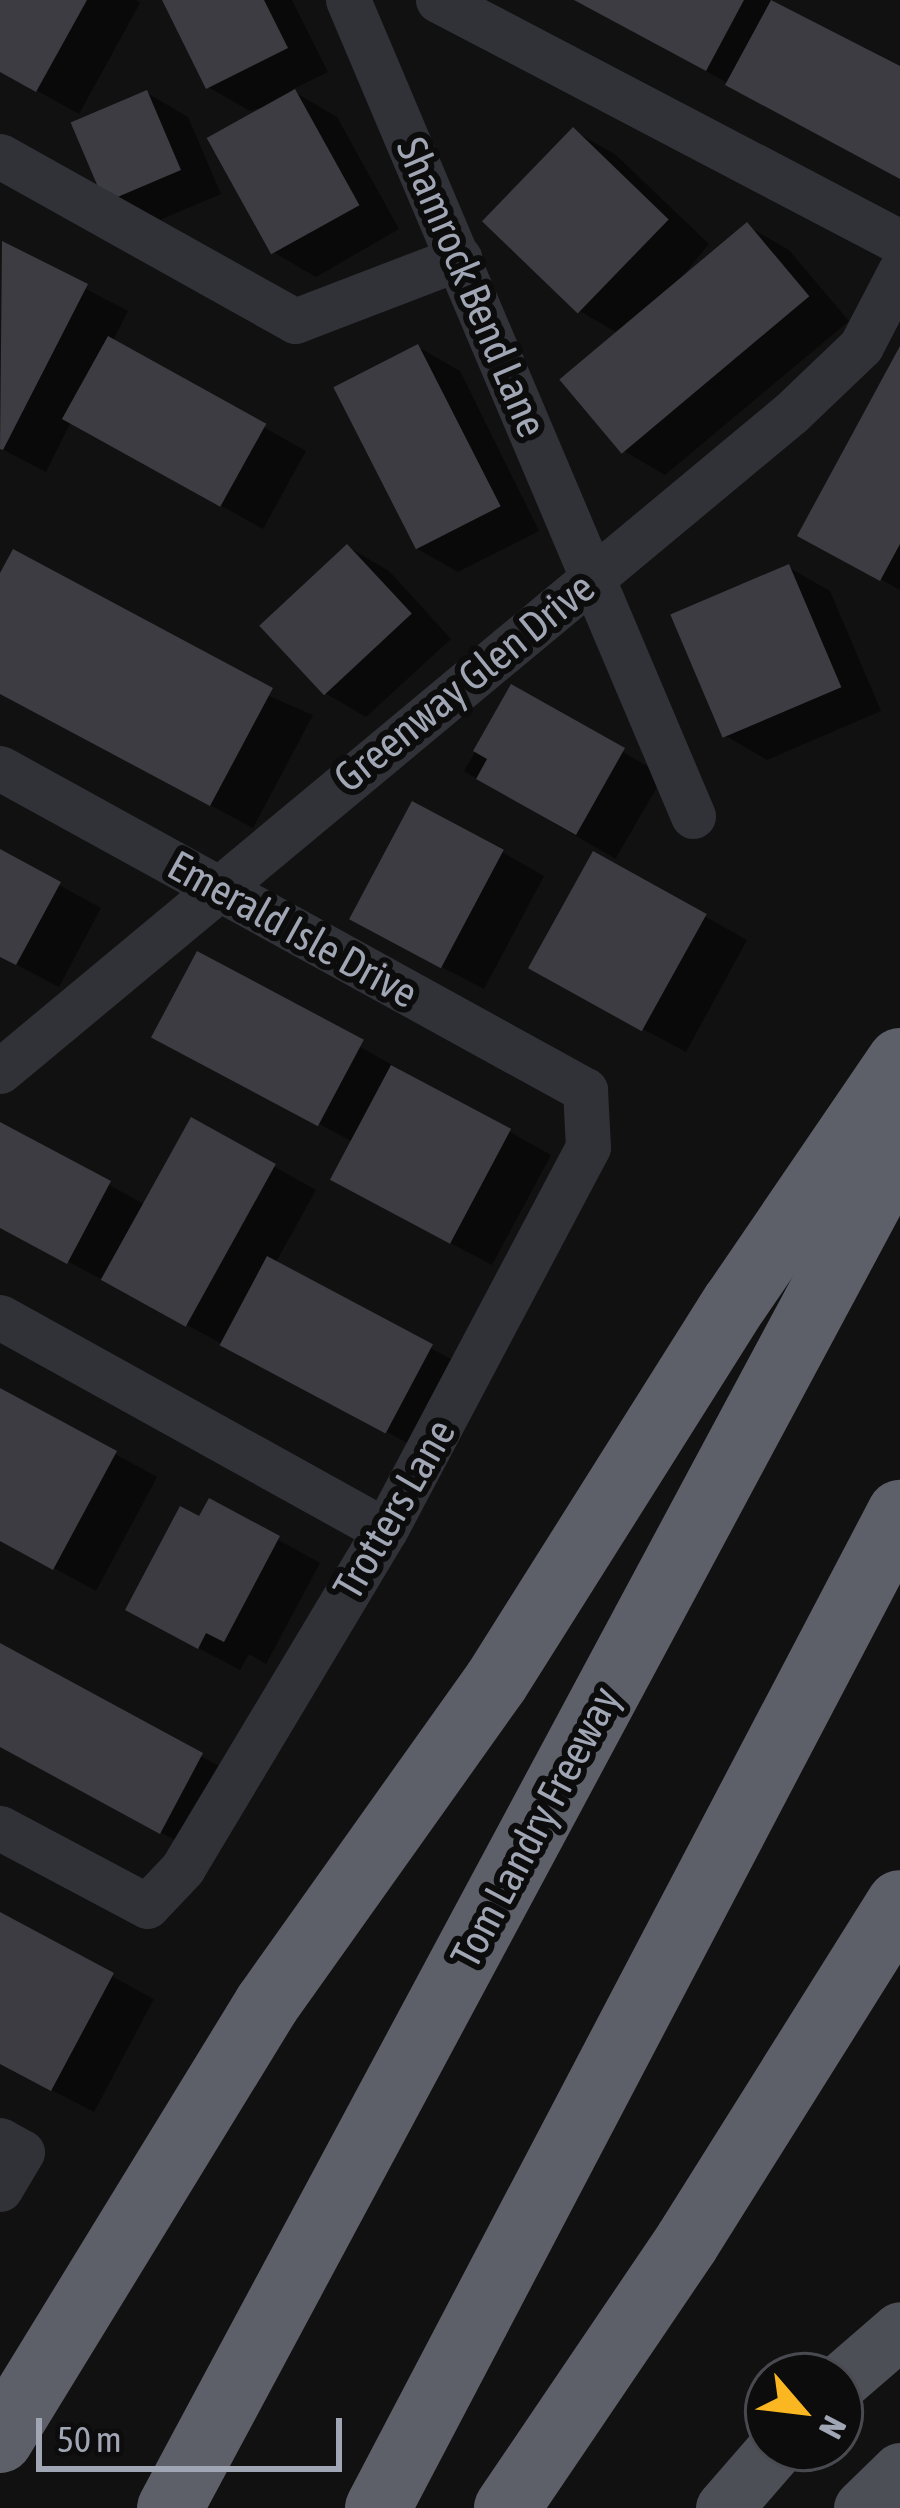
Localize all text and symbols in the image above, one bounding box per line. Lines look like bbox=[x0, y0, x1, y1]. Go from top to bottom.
street label: Shamrock Bend Lane bbox=[386, 130, 558, 444]
street label: Greenway Glen Drive bbox=[324, 562, 604, 802]
street label: Emerald Isle Drive bbox=[160, 840, 426, 1018]
street label: Trotters Lane bbox=[322, 1410, 466, 1608]
street label: Tom Landry Freeway bbox=[440, 1678, 630, 1976]
north arrow bbox=[744, 2352, 864, 2472]
scale bar bbox=[42, 2394, 348, 2468]
text: N bbox=[812, 2410, 854, 2445]
text: 50 m bbox=[57, 2418, 122, 2460]

